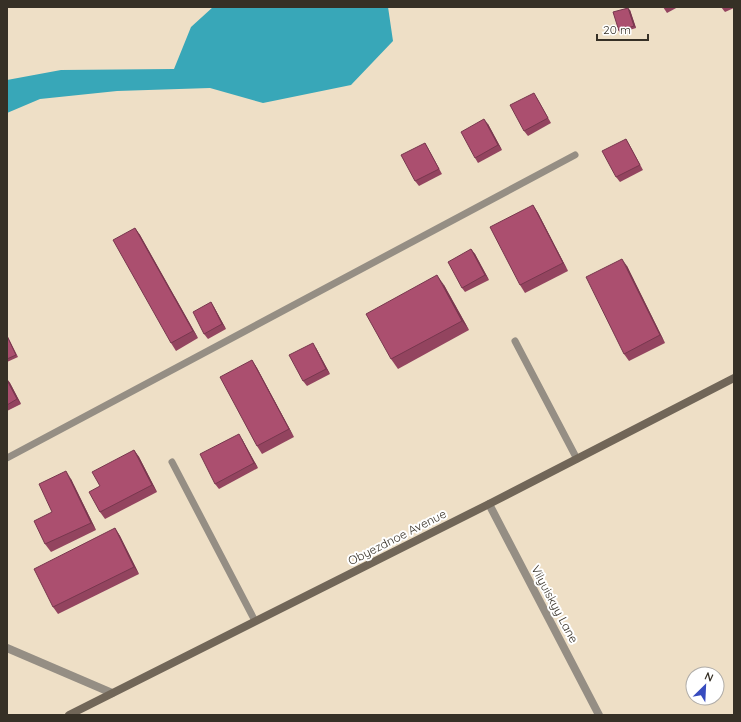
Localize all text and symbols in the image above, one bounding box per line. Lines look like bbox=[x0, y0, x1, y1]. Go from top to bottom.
scale bar bbox=[597, 16, 648, 42]
text: 20 m bbox=[603, 22, 631, 37]
street label: Obyezdnoe Avenue bbox=[345, 506, 449, 568]
street label: Vilyuiskyy Lane bbox=[528, 563, 582, 646]
north arrow bbox=[685, 666, 725, 706]
text: N bbox=[703, 669, 716, 685]

